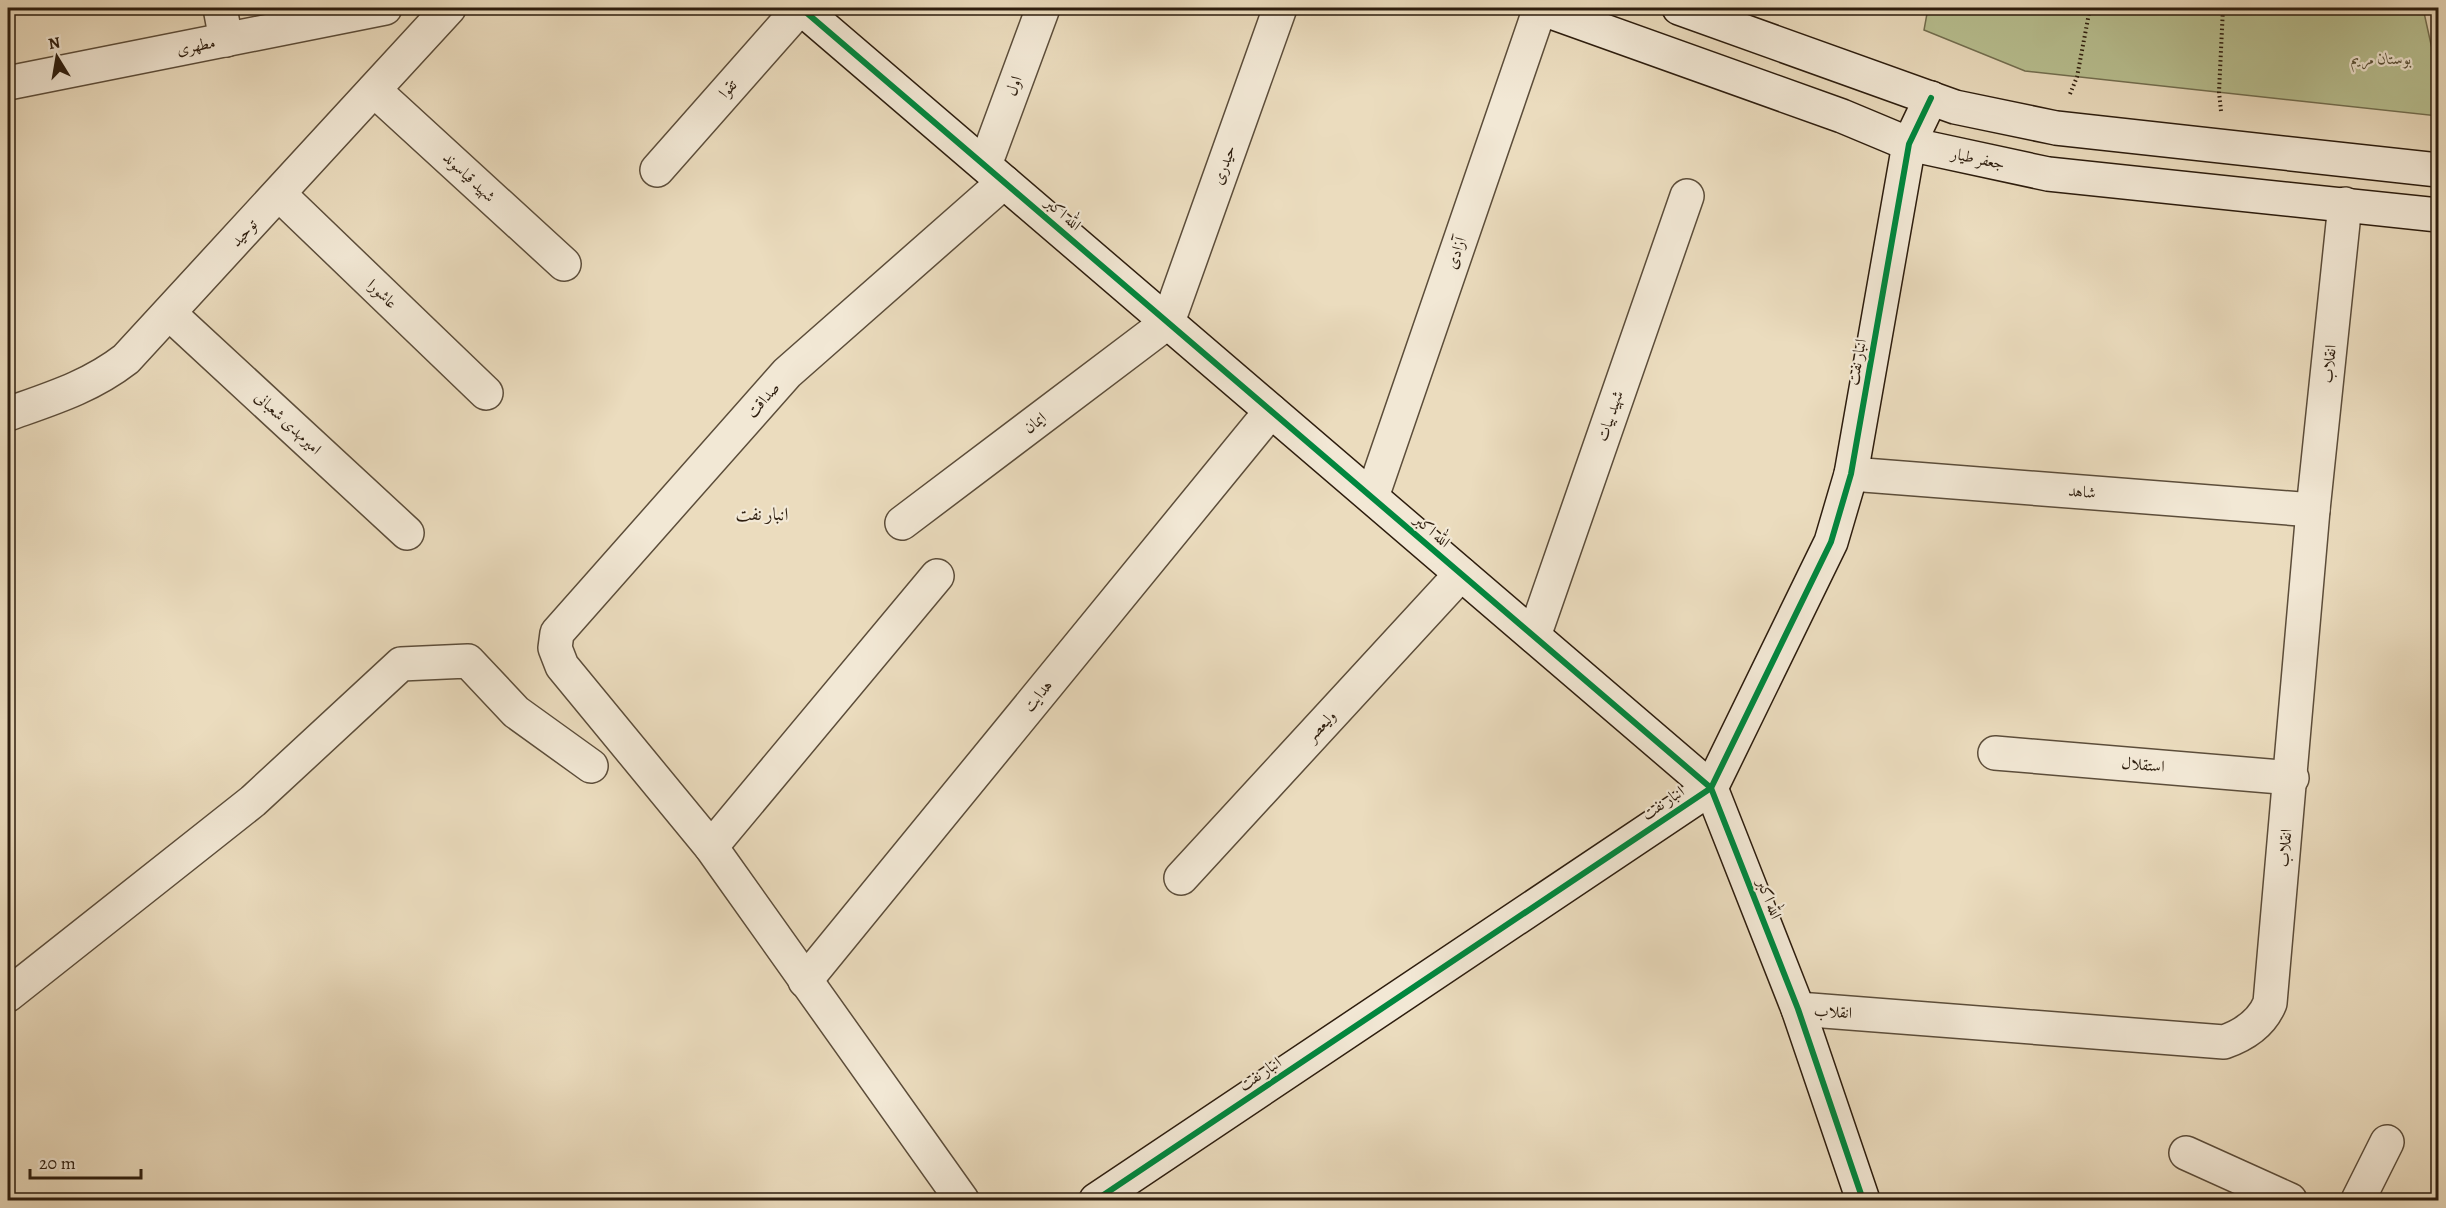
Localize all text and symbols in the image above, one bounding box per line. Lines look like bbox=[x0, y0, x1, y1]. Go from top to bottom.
north arrow bbox=[27, 27, 87, 87]
text: N bbox=[47, 31, 62, 55]
street label: مطهری bbox=[175, 31, 217, 61]
park label: بوستان مریم bbox=[2350, 48, 2412, 73]
street label: اول bbox=[1000, 73, 1028, 99]
street label: تقوا bbox=[714, 74, 743, 103]
street label: حیدری bbox=[1207, 142, 1241, 188]
street label: جعفر طیار bbox=[1947, 142, 2007, 175]
street label: شهید قیاسوند bbox=[438, 147, 500, 207]
street label: الله اکبر bbox=[1039, 189, 1087, 236]
street label: توحید bbox=[226, 214, 263, 252]
street label: آزادی bbox=[1440, 232, 1472, 272]
street label: عاشورا bbox=[362, 274, 402, 314]
street label: انبار نفت bbox=[1842, 337, 1872, 387]
street label: انقلاب bbox=[2316, 344, 2342, 384]
street label: صداقت bbox=[741, 377, 785, 423]
street label: امیرمهدی شعبانی bbox=[250, 386, 326, 460]
street label: شهید بیات bbox=[1591, 388, 1629, 444]
street label: ایمان bbox=[1019, 407, 1051, 439]
street label: شاهد bbox=[2067, 480, 2097, 504]
district label: انبار نفت bbox=[736, 502, 789, 526]
street label: الله اکبر bbox=[1408, 506, 1456, 553]
street label: هدایت bbox=[1018, 675, 1058, 717]
street label: ولیعصر bbox=[1299, 705, 1341, 748]
street label: استقلال bbox=[2121, 752, 2165, 778]
street label: انبار نفت bbox=[1637, 781, 1689, 825]
street label: انقلاب bbox=[2272, 828, 2298, 868]
street label: الله اکبر bbox=[1750, 873, 1789, 922]
street label: انقلاب bbox=[1813, 1000, 1853, 1024]
street label: انبار نفت bbox=[1234, 1052, 1286, 1096]
scale bar bbox=[30, 1142, 141, 1180]
text: 20 m bbox=[39, 1151, 76, 1175]

